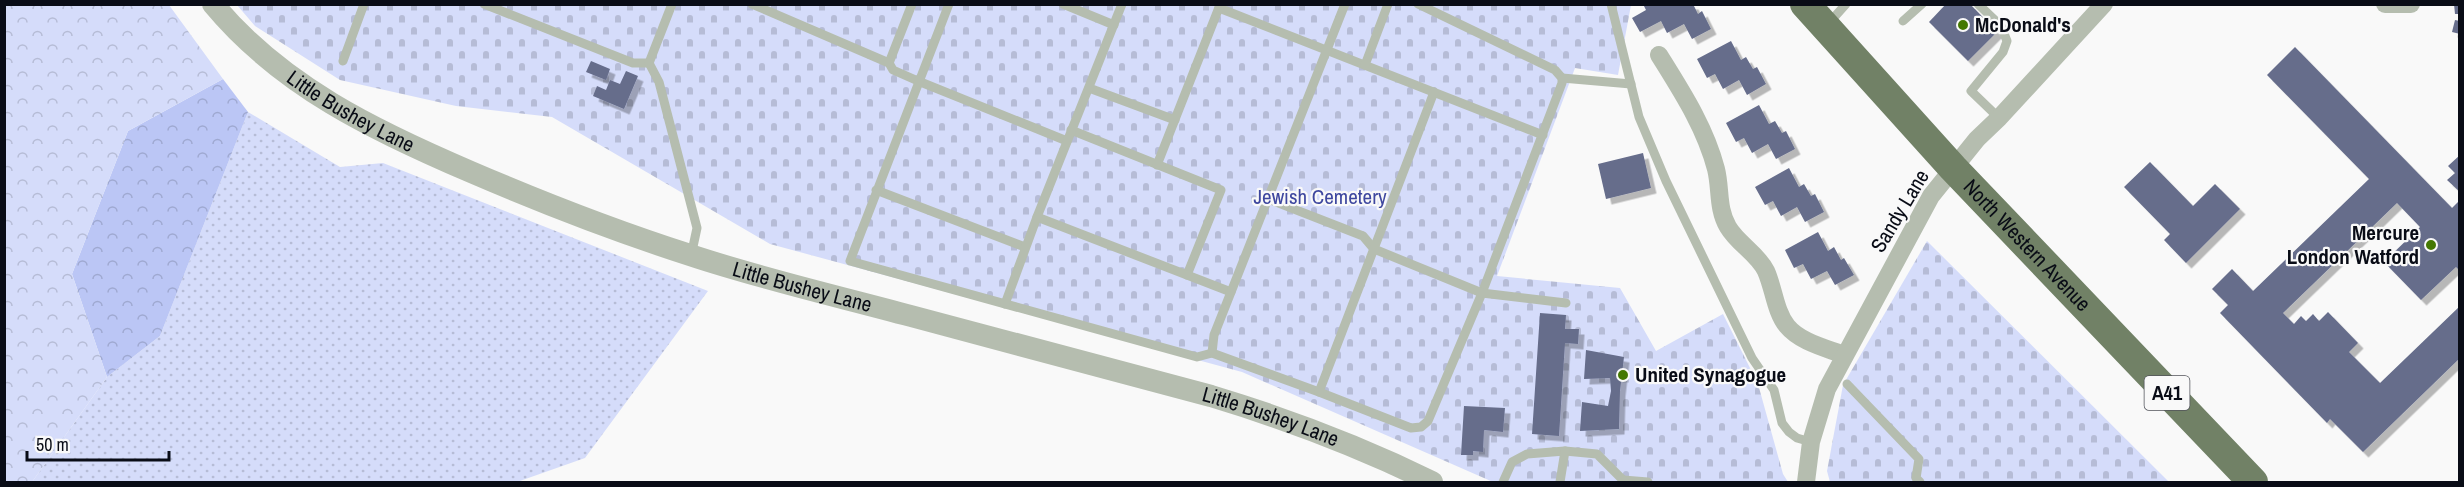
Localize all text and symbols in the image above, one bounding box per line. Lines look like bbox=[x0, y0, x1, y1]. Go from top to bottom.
place label: McDonald's bbox=[1975, 10, 2071, 39]
marker: McDonald's bbox=[1956, 18, 1970, 32]
street label: Little Bushey Lane bbox=[281, 63, 419, 159]
street label: Sandy Lane bbox=[1863, 164, 1936, 258]
street label: North Western Avenue bbox=[1957, 173, 2097, 318]
park label: Jewish Cemetery bbox=[1253, 182, 1387, 211]
place label: Mercure London Watford bbox=[2287, 218, 2419, 271]
marker: Mercure London Watford bbox=[2424, 238, 2438, 252]
street label: Little Bushey Lane bbox=[729, 254, 875, 319]
place label: United Synagogue bbox=[1635, 360, 1786, 389]
marker: United Synagogue bbox=[1616, 368, 1630, 382]
road number: A41 bbox=[2144, 376, 2190, 410]
street label: Little Bushey Lane bbox=[1199, 379, 1343, 453]
scale bar bbox=[27, 424, 170, 462]
text: 50 m bbox=[36, 432, 69, 457]

